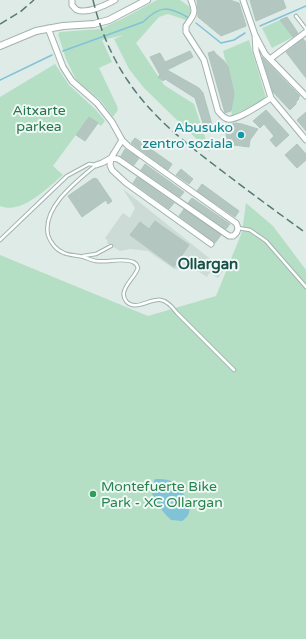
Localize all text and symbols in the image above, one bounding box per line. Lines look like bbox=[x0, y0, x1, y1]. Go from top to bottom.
park label: Aitxarte parkea bbox=[12, 102, 66, 135]
place label: Abusuko zentro soziala bbox=[142, 119, 233, 152]
marker: Abusuko zentro soziala bbox=[236, 130, 246, 140]
district label: Ollargan bbox=[178, 255, 238, 274]
place label: Montefuerte Bike Park - XC Ollargan bbox=[101, 478, 223, 511]
marker: Montefuerte Bike Park - XC Ollargan bbox=[88, 489, 98, 499]

